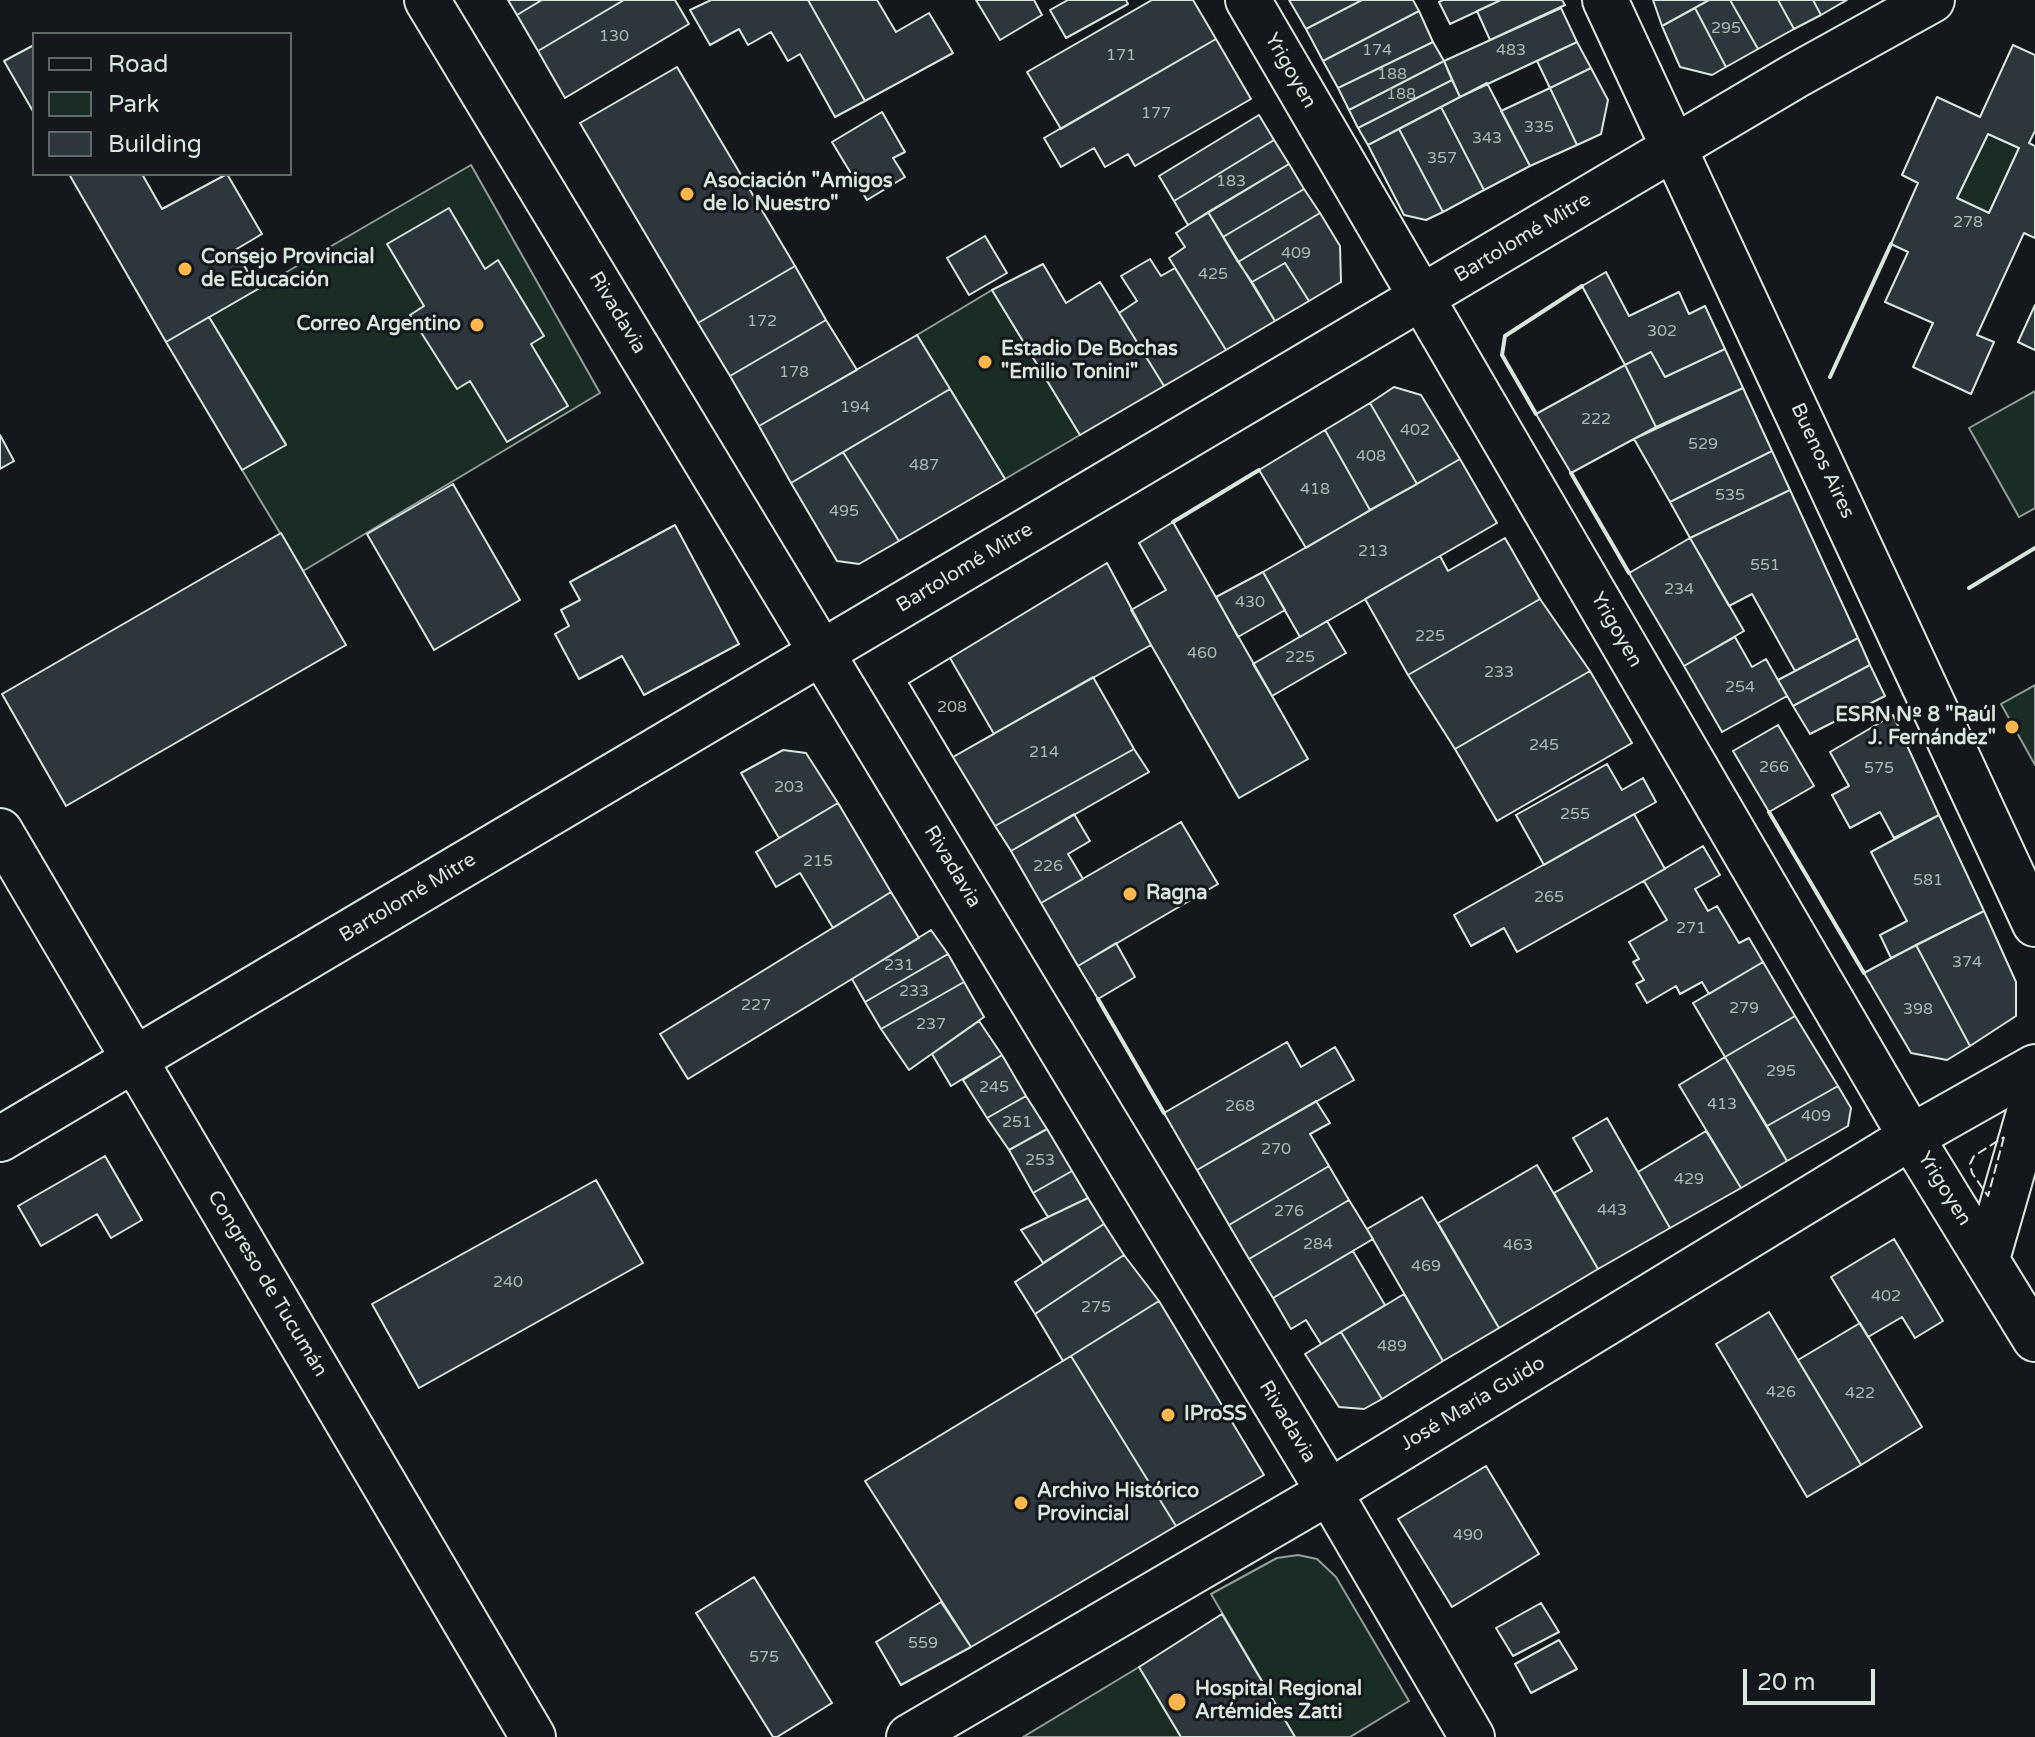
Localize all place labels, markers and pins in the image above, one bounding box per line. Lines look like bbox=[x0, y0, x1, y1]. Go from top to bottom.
place label: Asociación "Amigos de lo Nuestro" bbox=[703, 170, 892, 217]
marker: Asociación "Amigos de lo Nuestro" bbox=[678, 185, 696, 203]
place label: Consejo Provincial de Educación bbox=[201, 246, 375, 293]
marker: Consejo Provincial de Educación bbox=[176, 260, 194, 278]
place label: Correo Argentino bbox=[297, 313, 461, 337]
marker: Correo Argentino bbox=[468, 316, 486, 334]
place label: Estadio De Bochas "Emilio Tonini" bbox=[1001, 338, 1178, 385]
marker: Estadio De Bochas "Emilio Tonini" bbox=[976, 353, 994, 371]
place label: ESRN Nº 8 "Raúl J. Fernández" bbox=[1835, 704, 1996, 751]
marker: ESRN Nº 8 "Raúl J. Fernández" bbox=[2003, 718, 2021, 736]
place label: Ragna bbox=[1146, 882, 1208, 906]
marker: Ragna bbox=[1121, 885, 1139, 903]
place label: IProSS bbox=[1184, 1403, 1247, 1427]
marker: IProSS bbox=[1159, 1406, 1177, 1424]
place label: Archivo Histórico Provincial bbox=[1037, 1480, 1199, 1527]
marker: Archivo Histórico Provincial bbox=[1012, 1494, 1030, 1512]
place label: Hospital Regional Artémides Zatti bbox=[1195, 1678, 1362, 1725]
marker: Hospital Regional Artémides Zatti bbox=[1166, 1691, 1188, 1713]

